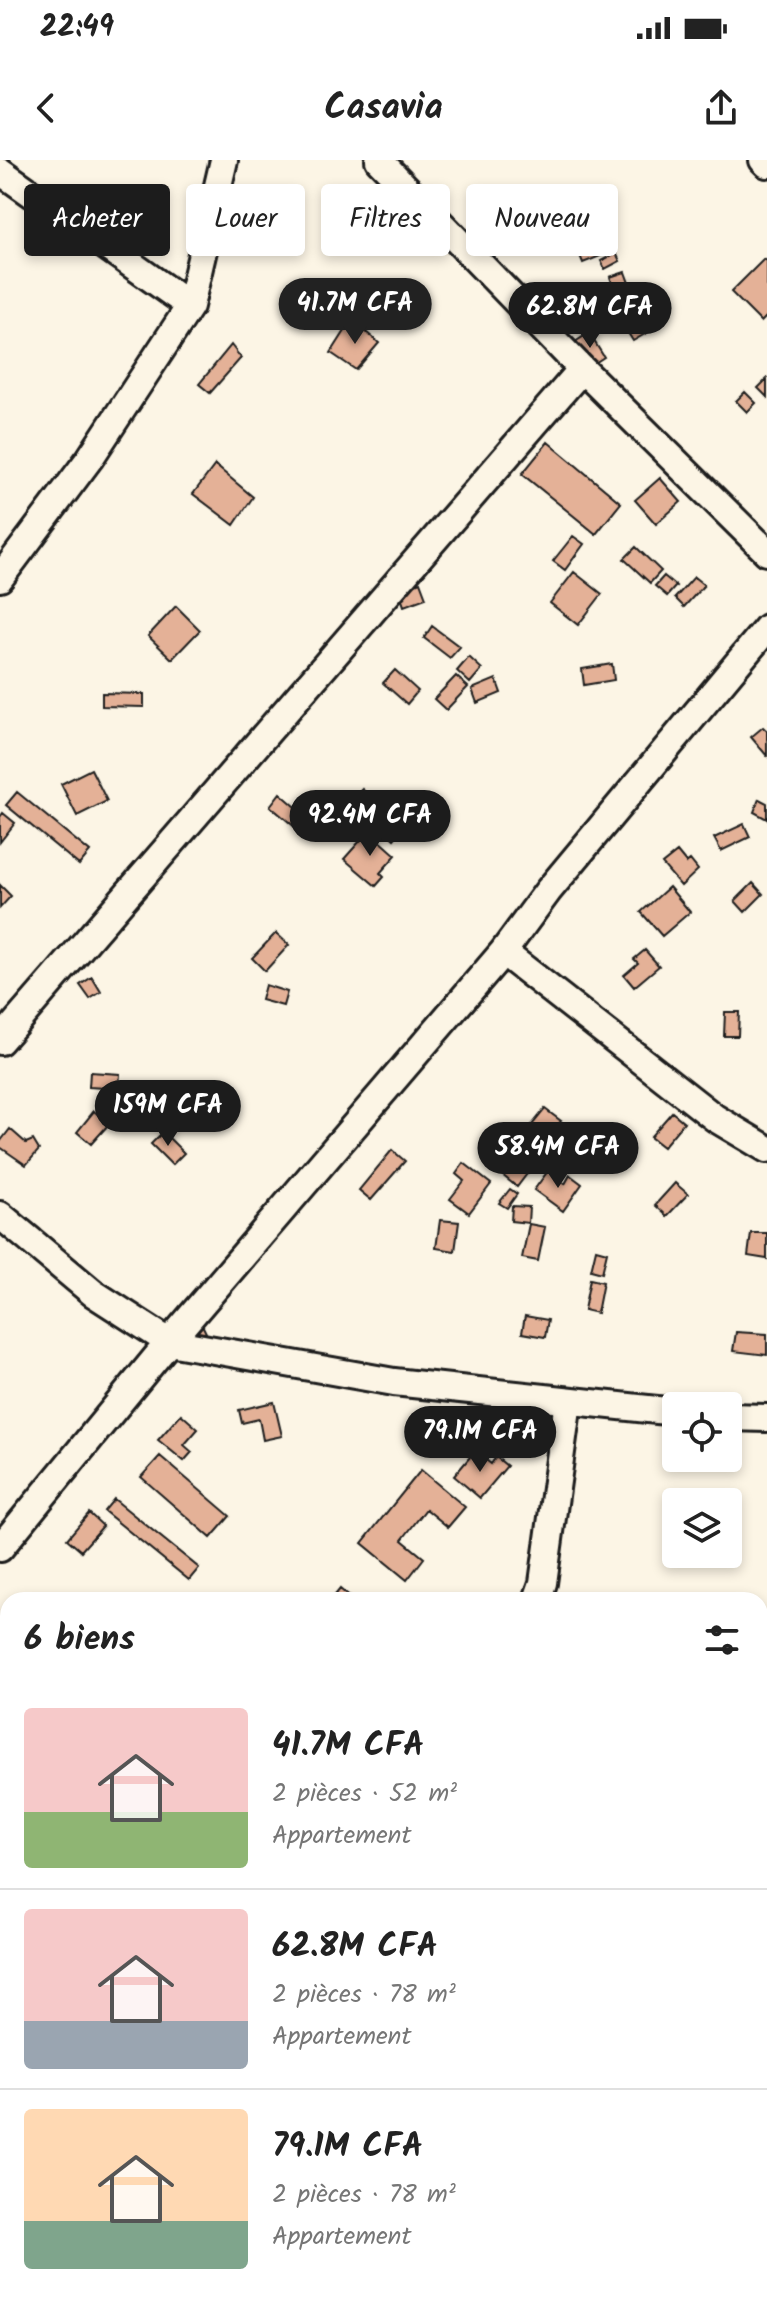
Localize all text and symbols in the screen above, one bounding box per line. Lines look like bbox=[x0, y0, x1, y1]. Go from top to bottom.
text: 22:49 bbox=[40, 4, 114, 52]
text: Casavia bbox=[324, 80, 443, 137]
icon: back bbox=[24, 86, 68, 130]
icon: share bbox=[699, 86, 743, 130]
chip: Acheter bbox=[24, 184, 170, 256]
chip: Louer bbox=[186, 184, 305, 256]
chip: Filtres bbox=[321, 184, 450, 256]
chip: Nouveau bbox=[466, 184, 618, 256]
pin: 41.7M CFA bbox=[263, 278, 447, 346]
pin: 62.8M CFA bbox=[498, 282, 682, 350]
text: 41.7M CFA bbox=[297, 283, 413, 325]
text: 62.8M CFA bbox=[527, 287, 653, 329]
pin: 92.4M CFA bbox=[278, 790, 462, 858]
text: 92.4M CFA bbox=[308, 795, 432, 837]
pin: 159M CFA bbox=[85, 1080, 251, 1148]
text: 159M CFA bbox=[113, 1085, 223, 1127]
pin: 58.4M CFA bbox=[466, 1122, 650, 1190]
text: 58.4M CFA bbox=[495, 1127, 621, 1169]
map controls bbox=[662, 1392, 742, 1568]
button: locate bbox=[662, 1392, 742, 1472]
pin: 79.1M CFA bbox=[388, 1406, 572, 1474]
text: 79.1M CFA bbox=[422, 1411, 538, 1453]
button: layers bbox=[662, 1488, 742, 1568]
text: 6 biens bbox=[24, 1613, 135, 1667]
icon: filters bbox=[700, 1618, 744, 1662]
text: 41.7M CFA bbox=[272, 1719, 425, 1773]
icon: home bbox=[88, 1740, 184, 1836]
text: 2 pièces · 52 m² bbox=[272, 1773, 457, 1815]
text: Appartement bbox=[272, 1815, 412, 1857]
text: 62.8M CFA bbox=[272, 1920, 438, 1974]
icon: home bbox=[88, 1941, 184, 2037]
text: 2 pièces · 78 m² bbox=[272, 1974, 456, 2016]
text: Appartement bbox=[272, 2016, 412, 2058]
text: 79.1M CFA bbox=[272, 2120, 423, 2174]
icon: home bbox=[88, 2141, 184, 2237]
text: 2 pièces · 78 m² bbox=[272, 2174, 456, 2216]
text: Appartement bbox=[272, 2216, 412, 2258]

